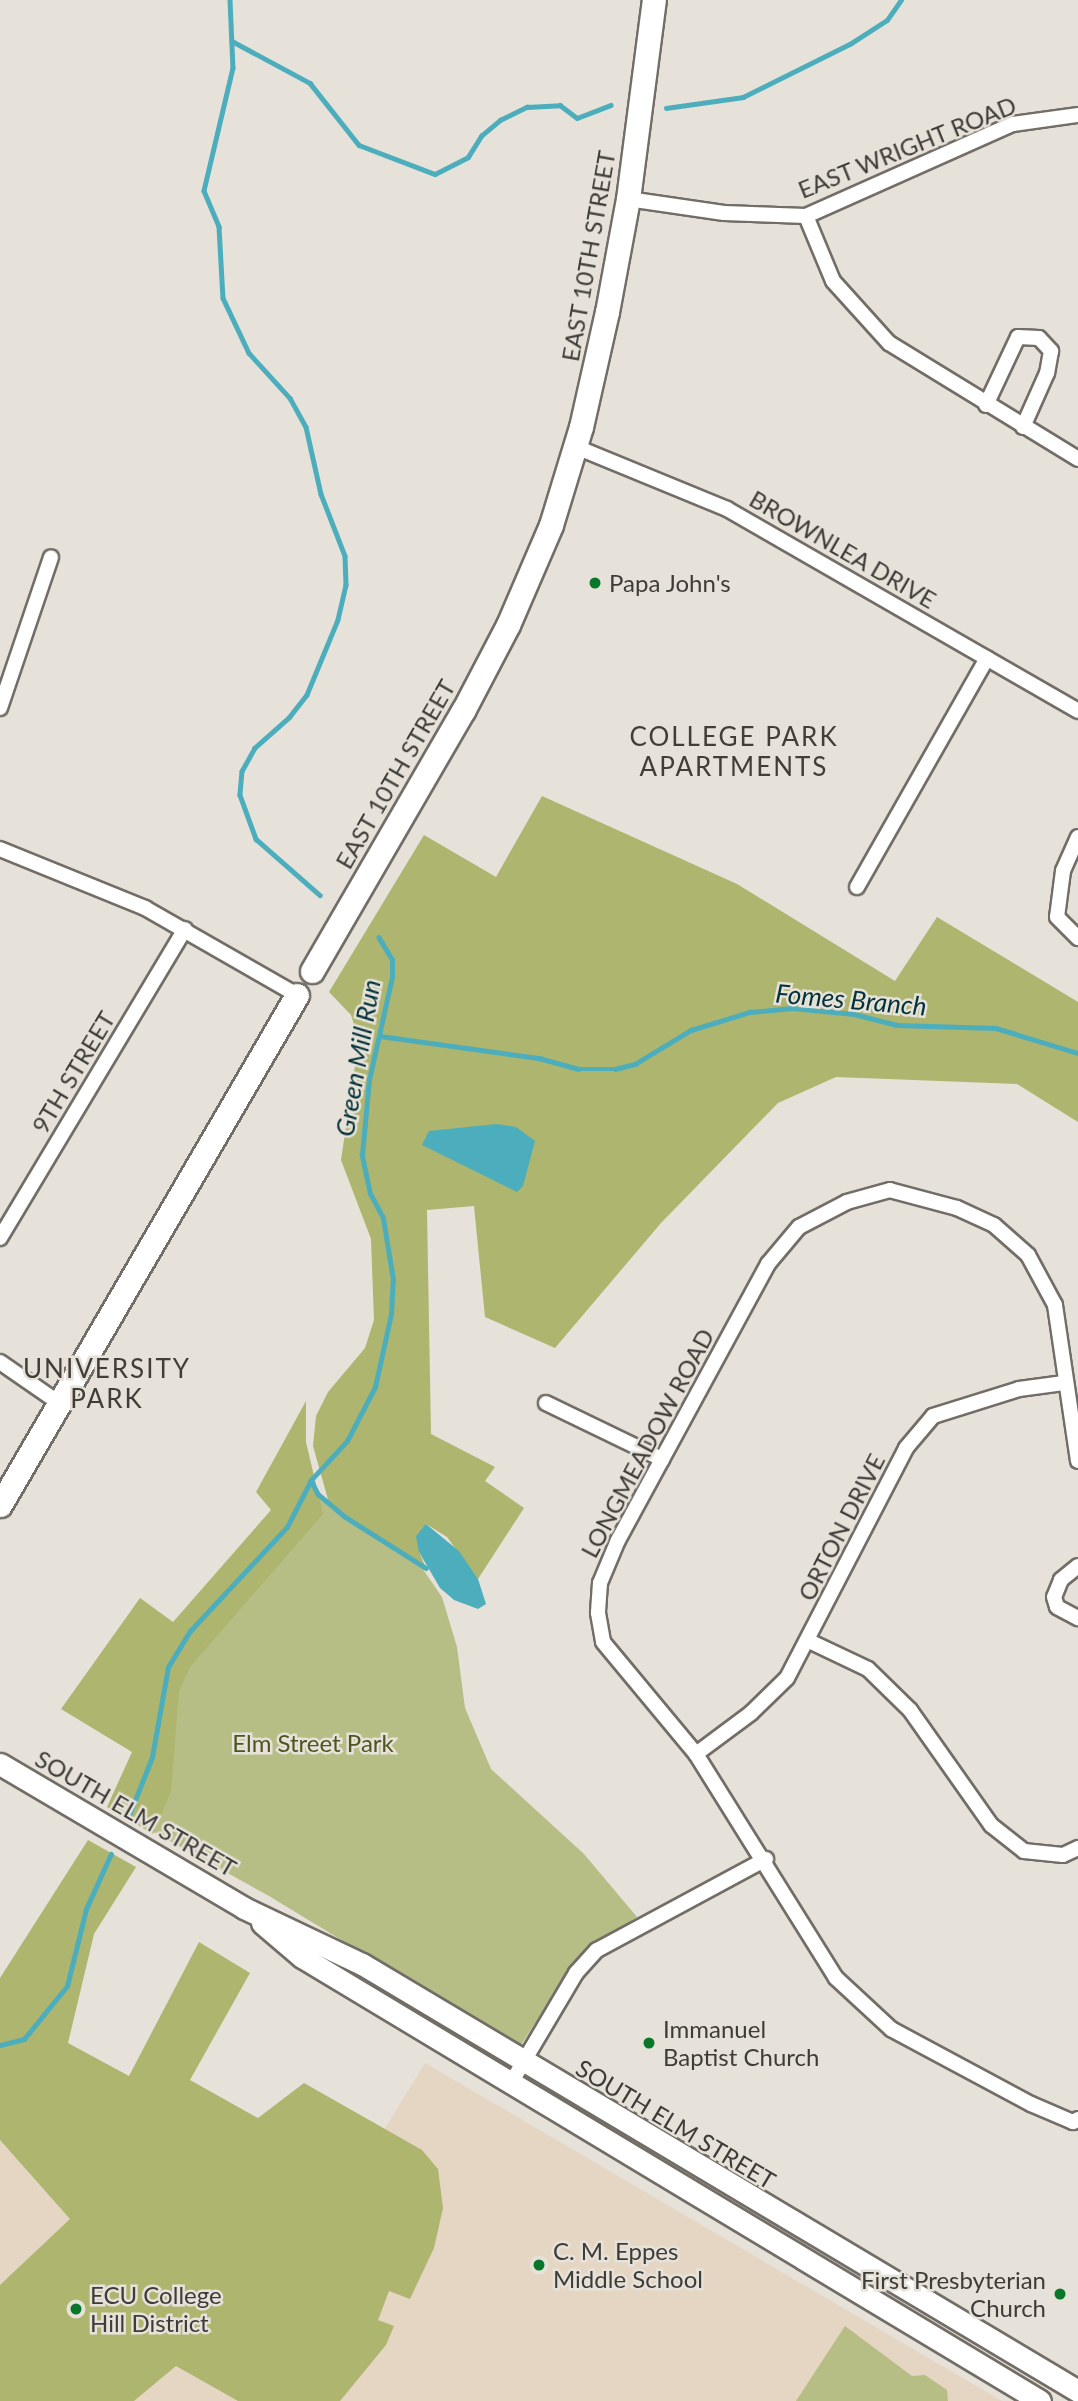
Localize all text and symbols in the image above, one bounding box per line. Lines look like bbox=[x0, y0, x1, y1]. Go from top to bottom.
street label: EAST WRIGHT ROAD bbox=[793, 90, 1021, 204]
street label: EAST 10TH STREET bbox=[555, 148, 621, 364]
street label: BROWNLEA DRIVE bbox=[744, 484, 942, 614]
place label: Papa John's bbox=[609, 569, 731, 597]
marker: Papa John's bbox=[587, 575, 603, 591]
street label: EAST 10TH STREET bbox=[329, 674, 461, 874]
district label: COLLEGE PARK APARTMENTS bbox=[631, 721, 837, 782]
water label: Green Mill Run bbox=[329, 977, 387, 1139]
water label: Fomes Branch bbox=[774, 978, 928, 1022]
street label: 9TH STREET bbox=[25, 1006, 121, 1138]
street label: LONGMEADOW ROAD bbox=[574, 1324, 720, 1562]
district label: UNIVERSITY PARK bbox=[24, 1353, 190, 1414]
street label: ORTON DRIVE bbox=[792, 1449, 890, 1605]
park label: Elm Street Park bbox=[232, 1729, 394, 1757]
street label: SOUTH ELM STREET bbox=[30, 1744, 242, 1882]
place label: Immanuel Baptist Church bbox=[663, 2015, 819, 2071]
marker: Immanuel Baptist Church bbox=[641, 2035, 657, 2051]
street label: SOUTH ELM STREET bbox=[571, 2053, 781, 2195]
place label: C. M. Eppes Middle School bbox=[553, 2237, 703, 2293]
marker: C. M. Eppes Middle School bbox=[531, 2257, 547, 2273]
place label: First Presbyterian Church bbox=[861, 2266, 1046, 2322]
place label: ECU College Hill District bbox=[90, 2281, 222, 2337]
marker: First Presbyterian Church bbox=[1052, 2286, 1068, 2302]
marker: ECU College Hill District bbox=[68, 2301, 84, 2317]

